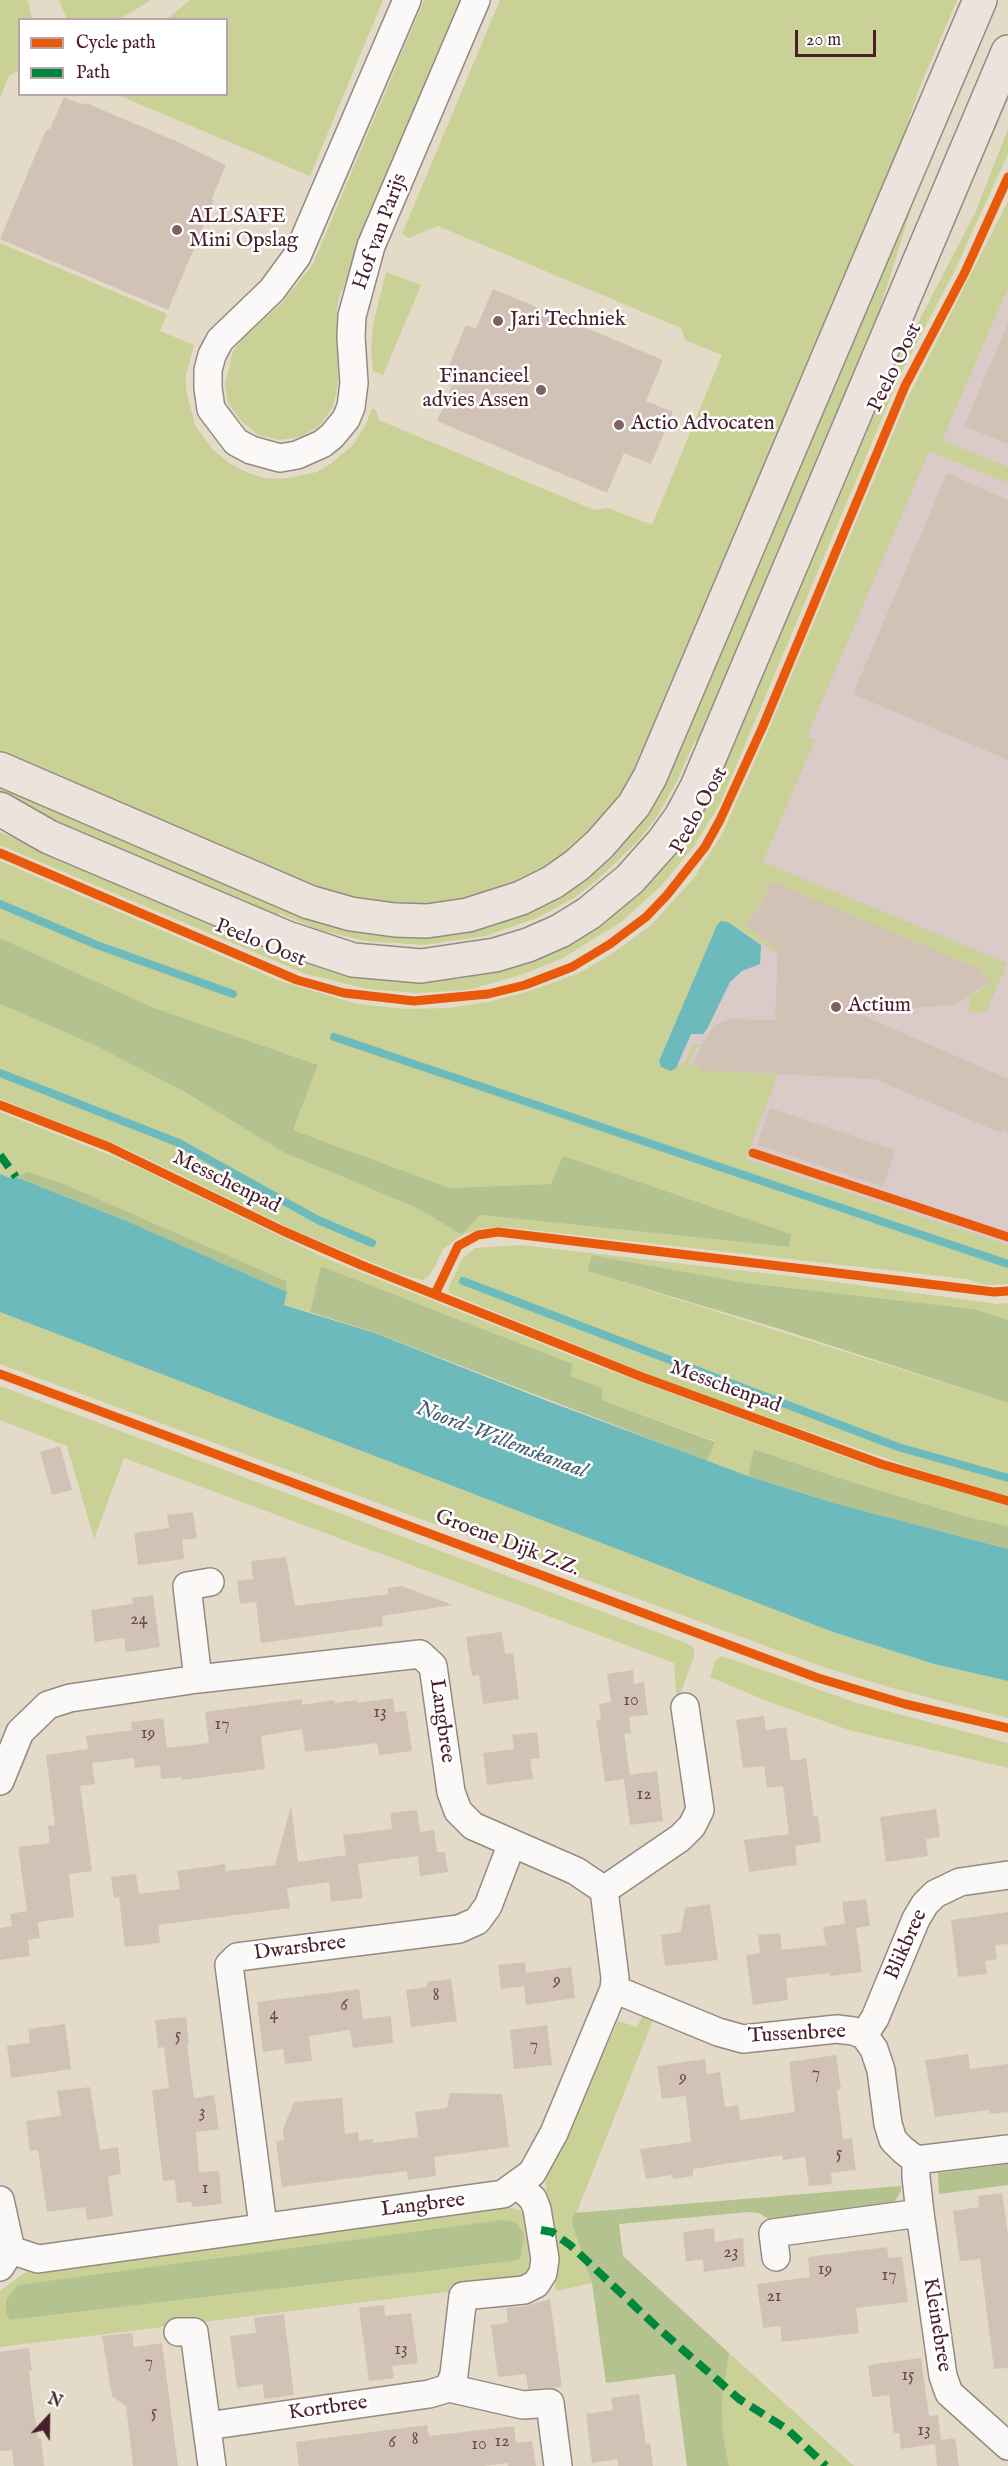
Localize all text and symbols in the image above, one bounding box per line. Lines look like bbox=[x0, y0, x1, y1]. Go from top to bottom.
legend bbox=[18, 18, 228, 96]
scale bar bbox=[798, 18, 879, 56]
text: 20 m bbox=[806, 29, 841, 52]
text: Cycle path bbox=[76, 32, 156, 55]
text: Path bbox=[76, 62, 110, 85]
street label: Hof van Parijs bbox=[348, 170, 414, 294]
place label: ALLSAFE Mini Opslag bbox=[189, 205, 298, 255]
marker: ALLSAFE Mini Opslag bbox=[170, 223, 184, 237]
place label: Jari Techniek bbox=[510, 308, 626, 334]
marker: Jari Techniek bbox=[491, 314, 505, 328]
street label: Peelo Oost bbox=[864, 319, 928, 417]
place label: Financieel advies Assen bbox=[423, 365, 529, 415]
marker: Financieel advies Assen bbox=[534, 383, 548, 397]
place label: Actio Advocaten bbox=[631, 412, 775, 438]
marker: Actio Advocaten bbox=[612, 418, 626, 432]
street label: Peelo Oost bbox=[666, 763, 734, 859]
street label: Peelo Oost bbox=[211, 914, 309, 974]
place label: Actium bbox=[848, 994, 911, 1020]
marker: Actium bbox=[829, 1000, 843, 1014]
street label: Messchenpad bbox=[168, 1146, 284, 1220]
street label: Messchenpad bbox=[666, 1356, 784, 1420]
water label: Noord-Willemskanaal bbox=[412, 1396, 590, 1486]
street label: Groene Dijk Z.Z. bbox=[431, 1505, 583, 1583]
house number: 24 bbox=[130, 1609, 148, 1631]
street label: Langbree bbox=[423, 1677, 459, 1765]
house number: 10 bbox=[623, 1690, 639, 1712]
house number: 13 bbox=[373, 1702, 387, 1724]
house number: 17 bbox=[214, 1714, 230, 1736]
house number: 19 bbox=[141, 1723, 155, 1745]
house number: 12 bbox=[636, 1784, 652, 1806]
street label: Blikbree bbox=[880, 1906, 934, 1984]
street label: Dwarsbree bbox=[252, 1931, 348, 1967]
house number: 9 bbox=[553, 1970, 561, 1992]
house number: 8 bbox=[432, 1985, 440, 2007]
house number: 6 bbox=[340, 1995, 348, 2017]
house number: 4 bbox=[270, 2004, 278, 2026]
street label: Tussenbree bbox=[747, 2020, 847, 2050]
house number: 5 bbox=[175, 2025, 181, 2047]
house number: 7 bbox=[530, 2035, 538, 2057]
house number: 7 bbox=[812, 2063, 820, 2085]
house number: 9 bbox=[679, 2067, 687, 2089]
house number: 3 bbox=[199, 2102, 205, 2124]
house number: 5 bbox=[836, 2143, 842, 2165]
house number: 1 bbox=[202, 2178, 208, 2200]
street label: Langbree bbox=[379, 2188, 467, 2224]
house number: 23 bbox=[723, 2242, 739, 2264]
house number: 19 bbox=[818, 2259, 832, 2281]
house number: 17 bbox=[881, 2265, 897, 2287]
street label: Kleinebree bbox=[916, 2276, 956, 2374]
house number: 21 bbox=[766, 2286, 782, 2308]
house number: 13 bbox=[394, 2339, 408, 2361]
house number: 7 bbox=[145, 2352, 153, 2374]
house number: 15 bbox=[901, 2365, 915, 2387]
north arrow bbox=[18, 2388, 78, 2448]
text: N bbox=[45, 2389, 65, 2413]
street label: Kortbree bbox=[287, 2391, 369, 2427]
house number: 5 bbox=[151, 2402, 157, 2424]
house number: 13 bbox=[917, 2420, 931, 2442]
house number: 8 bbox=[411, 2429, 419, 2451]
house number: 12 bbox=[494, 2431, 510, 2453]
house number: 6 bbox=[388, 2432, 396, 2454]
house number: 10 bbox=[471, 2434, 487, 2456]

